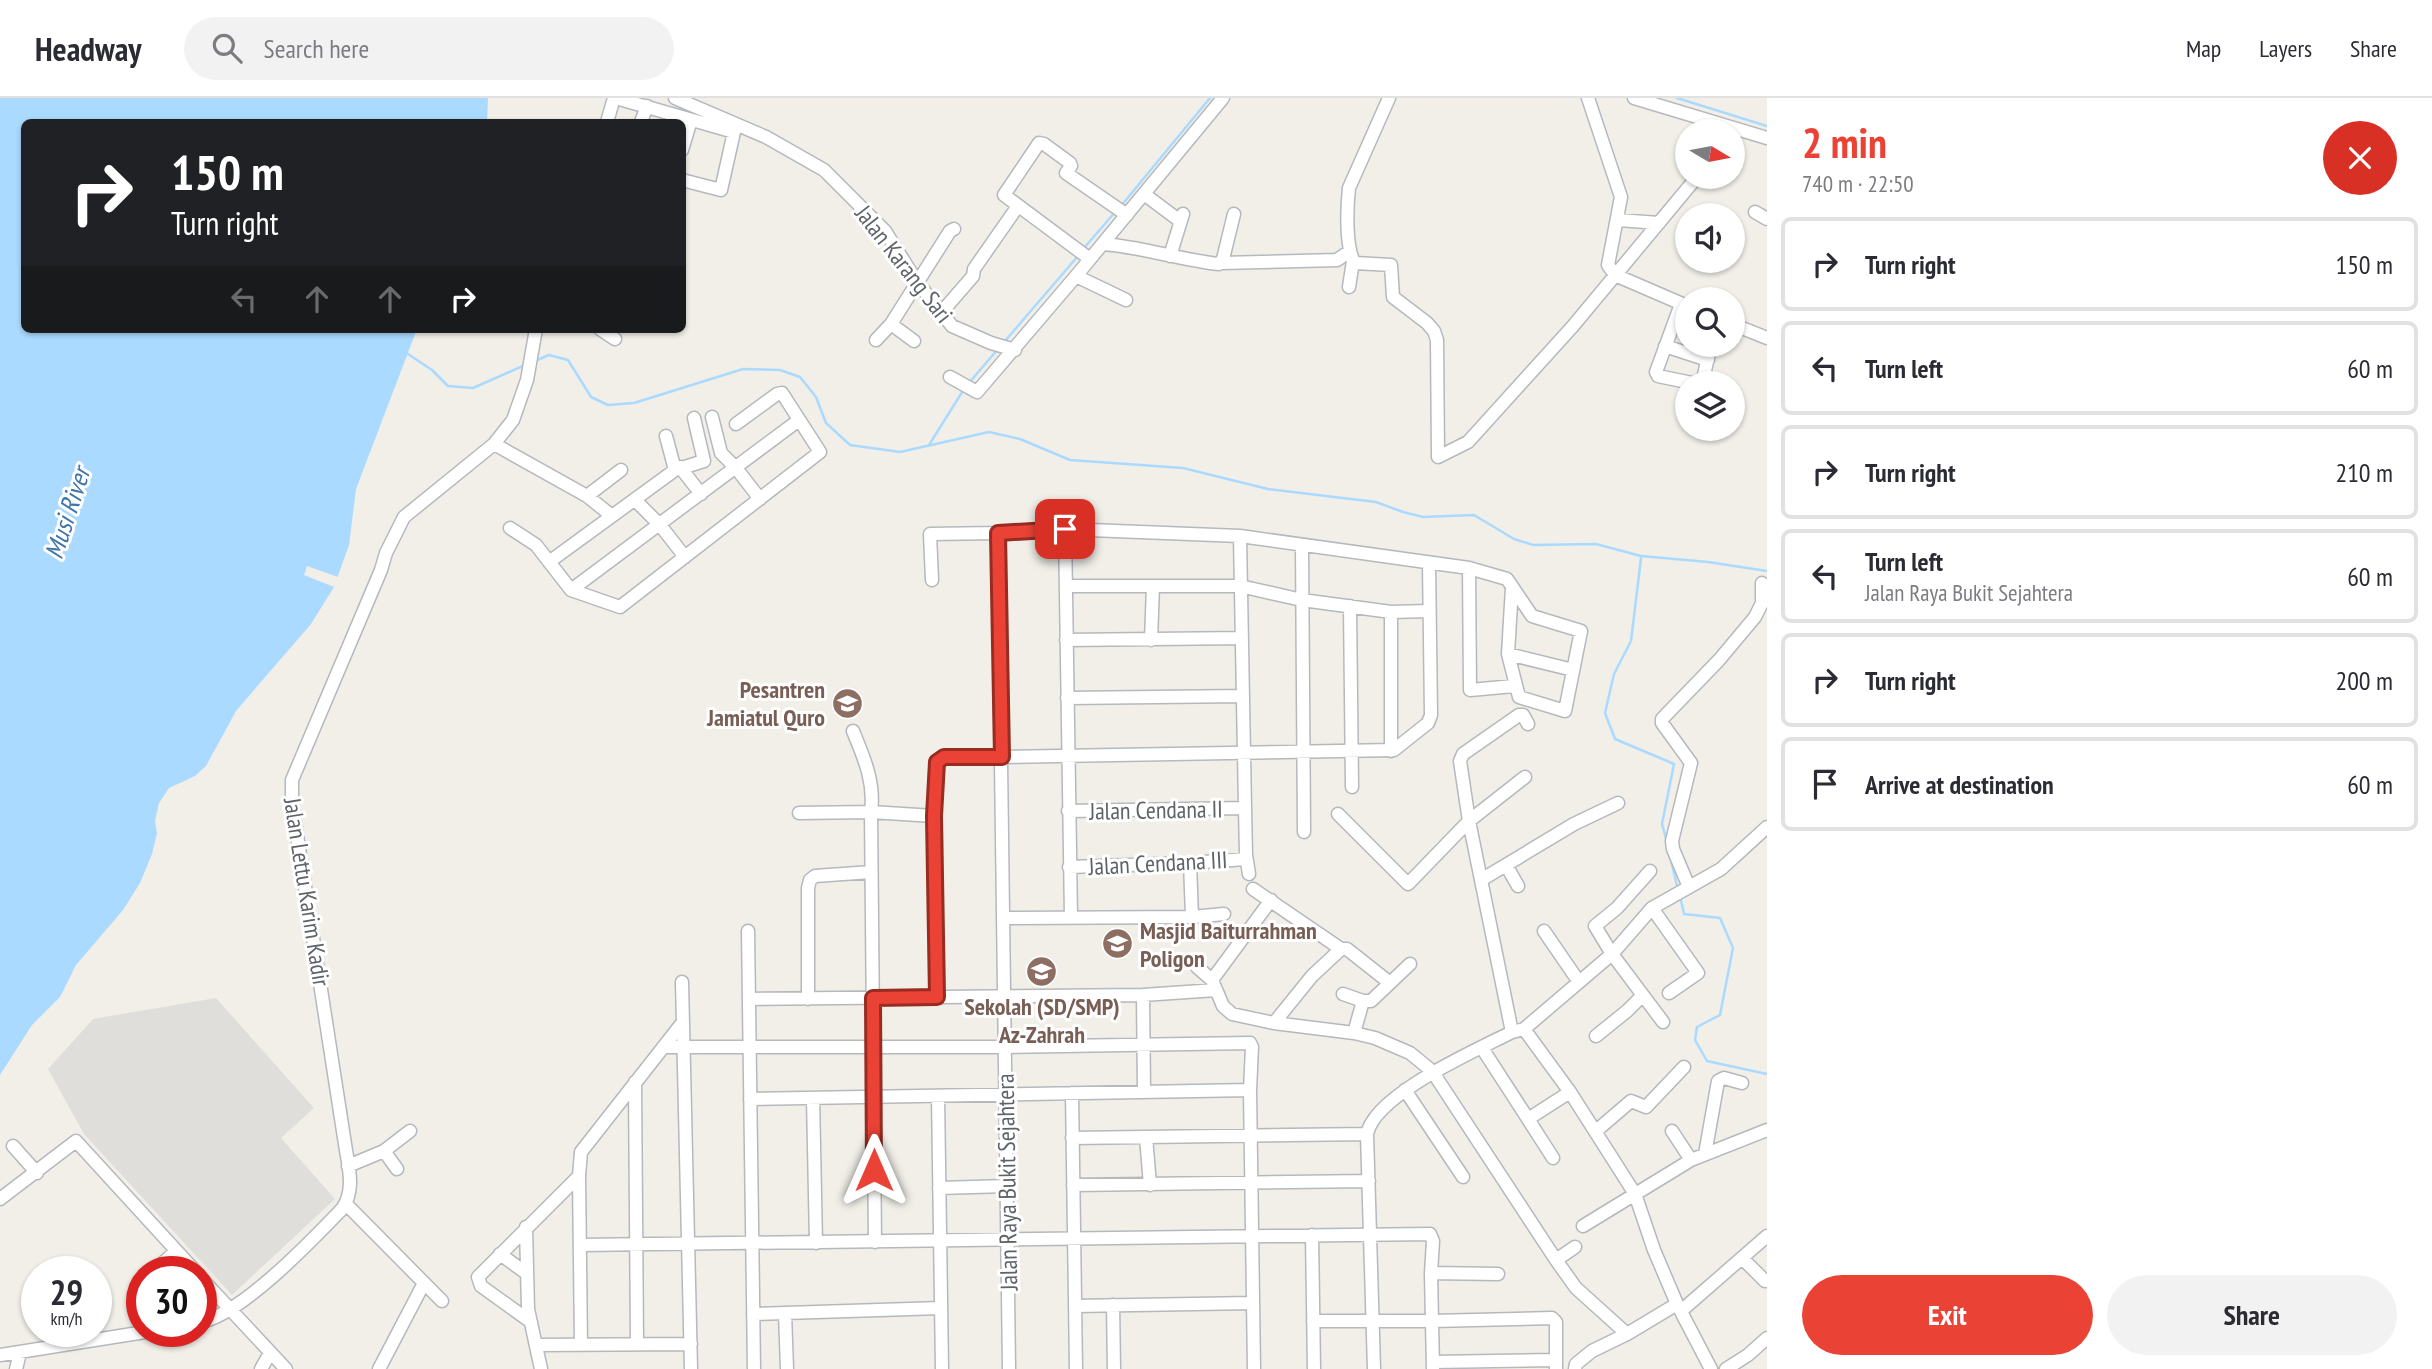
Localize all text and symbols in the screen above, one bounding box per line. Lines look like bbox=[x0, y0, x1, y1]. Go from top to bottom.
search box bbox=[184, 17, 674, 80]
text: Headway bbox=[35, 27, 142, 70]
icon: search bbox=[208, 29, 246, 67]
text: Search here bbox=[264, 32, 369, 65]
text: Map bbox=[2186, 33, 2221, 64]
text: Layers bbox=[2259, 33, 2312, 64]
text: Share bbox=[2350, 33, 2397, 64]
text: 2 min bbox=[1802, 115, 1887, 170]
north arrow bbox=[1675, 119, 1745, 189]
map controls bbox=[1675, 119, 1745, 441]
button: close bbox=[2323, 121, 2397, 195]
text: 150 m bbox=[171, 140, 284, 204]
icon: right bbox=[56, 147, 147, 238]
text: 740 m · 22:50 bbox=[1802, 169, 1914, 198]
street label: Jalan Karang Sari bbox=[848, 198, 960, 329]
text: Turn right bbox=[171, 202, 279, 244]
button: sound bbox=[1675, 203, 1745, 273]
icon: right bbox=[1806, 245, 1844, 283]
text: Turn right bbox=[1865, 248, 1956, 281]
text: 150 m bbox=[2335, 248, 2393, 281]
icon: left bbox=[225, 280, 263, 318]
icon: ahead bbox=[298, 280, 336, 318]
icon: ahead bbox=[371, 280, 409, 318]
icon: right bbox=[444, 280, 482, 318]
button: search bbox=[1675, 287, 1745, 357]
icon: left bbox=[1806, 349, 1844, 387]
text: Turn left bbox=[1865, 352, 1943, 385]
text: 60 m bbox=[2347, 352, 2393, 385]
button: layers bbox=[1675, 371, 1745, 441]
icon: right bbox=[1806, 453, 1844, 491]
text: Turn right bbox=[1865, 456, 1956, 489]
text: 210 m bbox=[2335, 456, 2393, 489]
water label: Musi River bbox=[37, 460, 98, 563]
pin bbox=[1035, 499, 1095, 559]
icon: arrive bbox=[1046, 510, 1084, 548]
text: Turn left bbox=[1865, 545, 1943, 578]
icon: left bbox=[1806, 557, 1844, 595]
text: 60 m bbox=[2347, 560, 2393, 593]
text: Jalan Raya Bukit Sejahtera bbox=[1865, 578, 2073, 607]
icon: right bbox=[1806, 661, 1844, 699]
text: Turn right bbox=[1865, 664, 1956, 697]
text: 200 m bbox=[2335, 664, 2393, 697]
place label: Pesantren Jamiatul Quro bbox=[706, 674, 825, 733]
school or university icon: Pesantren Jamiatul Quro bbox=[831, 686, 865, 720]
icon: arrive bbox=[1806, 765, 1844, 803]
text: Arrive at destination bbox=[1865, 768, 2054, 801]
text: 60 m bbox=[2347, 768, 2393, 801]
street label: Jalan Cendana II bbox=[1088, 793, 1223, 827]
street label: Jalan Lettu Karim Kadir bbox=[277, 795, 337, 989]
street label: Jalan Cendana III bbox=[1087, 844, 1228, 882]
place label: Masjid Baiturrahman Poligon bbox=[1140, 915, 1317, 974]
school or university icon: Masjid Baiturrahman Poligon bbox=[1100, 927, 1134, 961]
school or university icon: Sekolah (SD/SMP) Az-Zahrah bbox=[1025, 955, 1059, 989]
place label: Sekolah (SD/SMP) Az-Zahrah bbox=[964, 991, 1120, 1050]
street label: Jalan Raya Bukit Sejahtera bbox=[990, 1073, 1024, 1292]
position arrow bbox=[837, 1133, 911, 1207]
speed limit sign: 30 bbox=[126, 1256, 217, 1347]
text: 29 bbox=[50, 1269, 83, 1315]
button: Exit bbox=[1802, 1275, 2093, 1355]
button: Share bbox=[2107, 1275, 2397, 1355]
text: km/h bbox=[51, 1307, 82, 1330]

